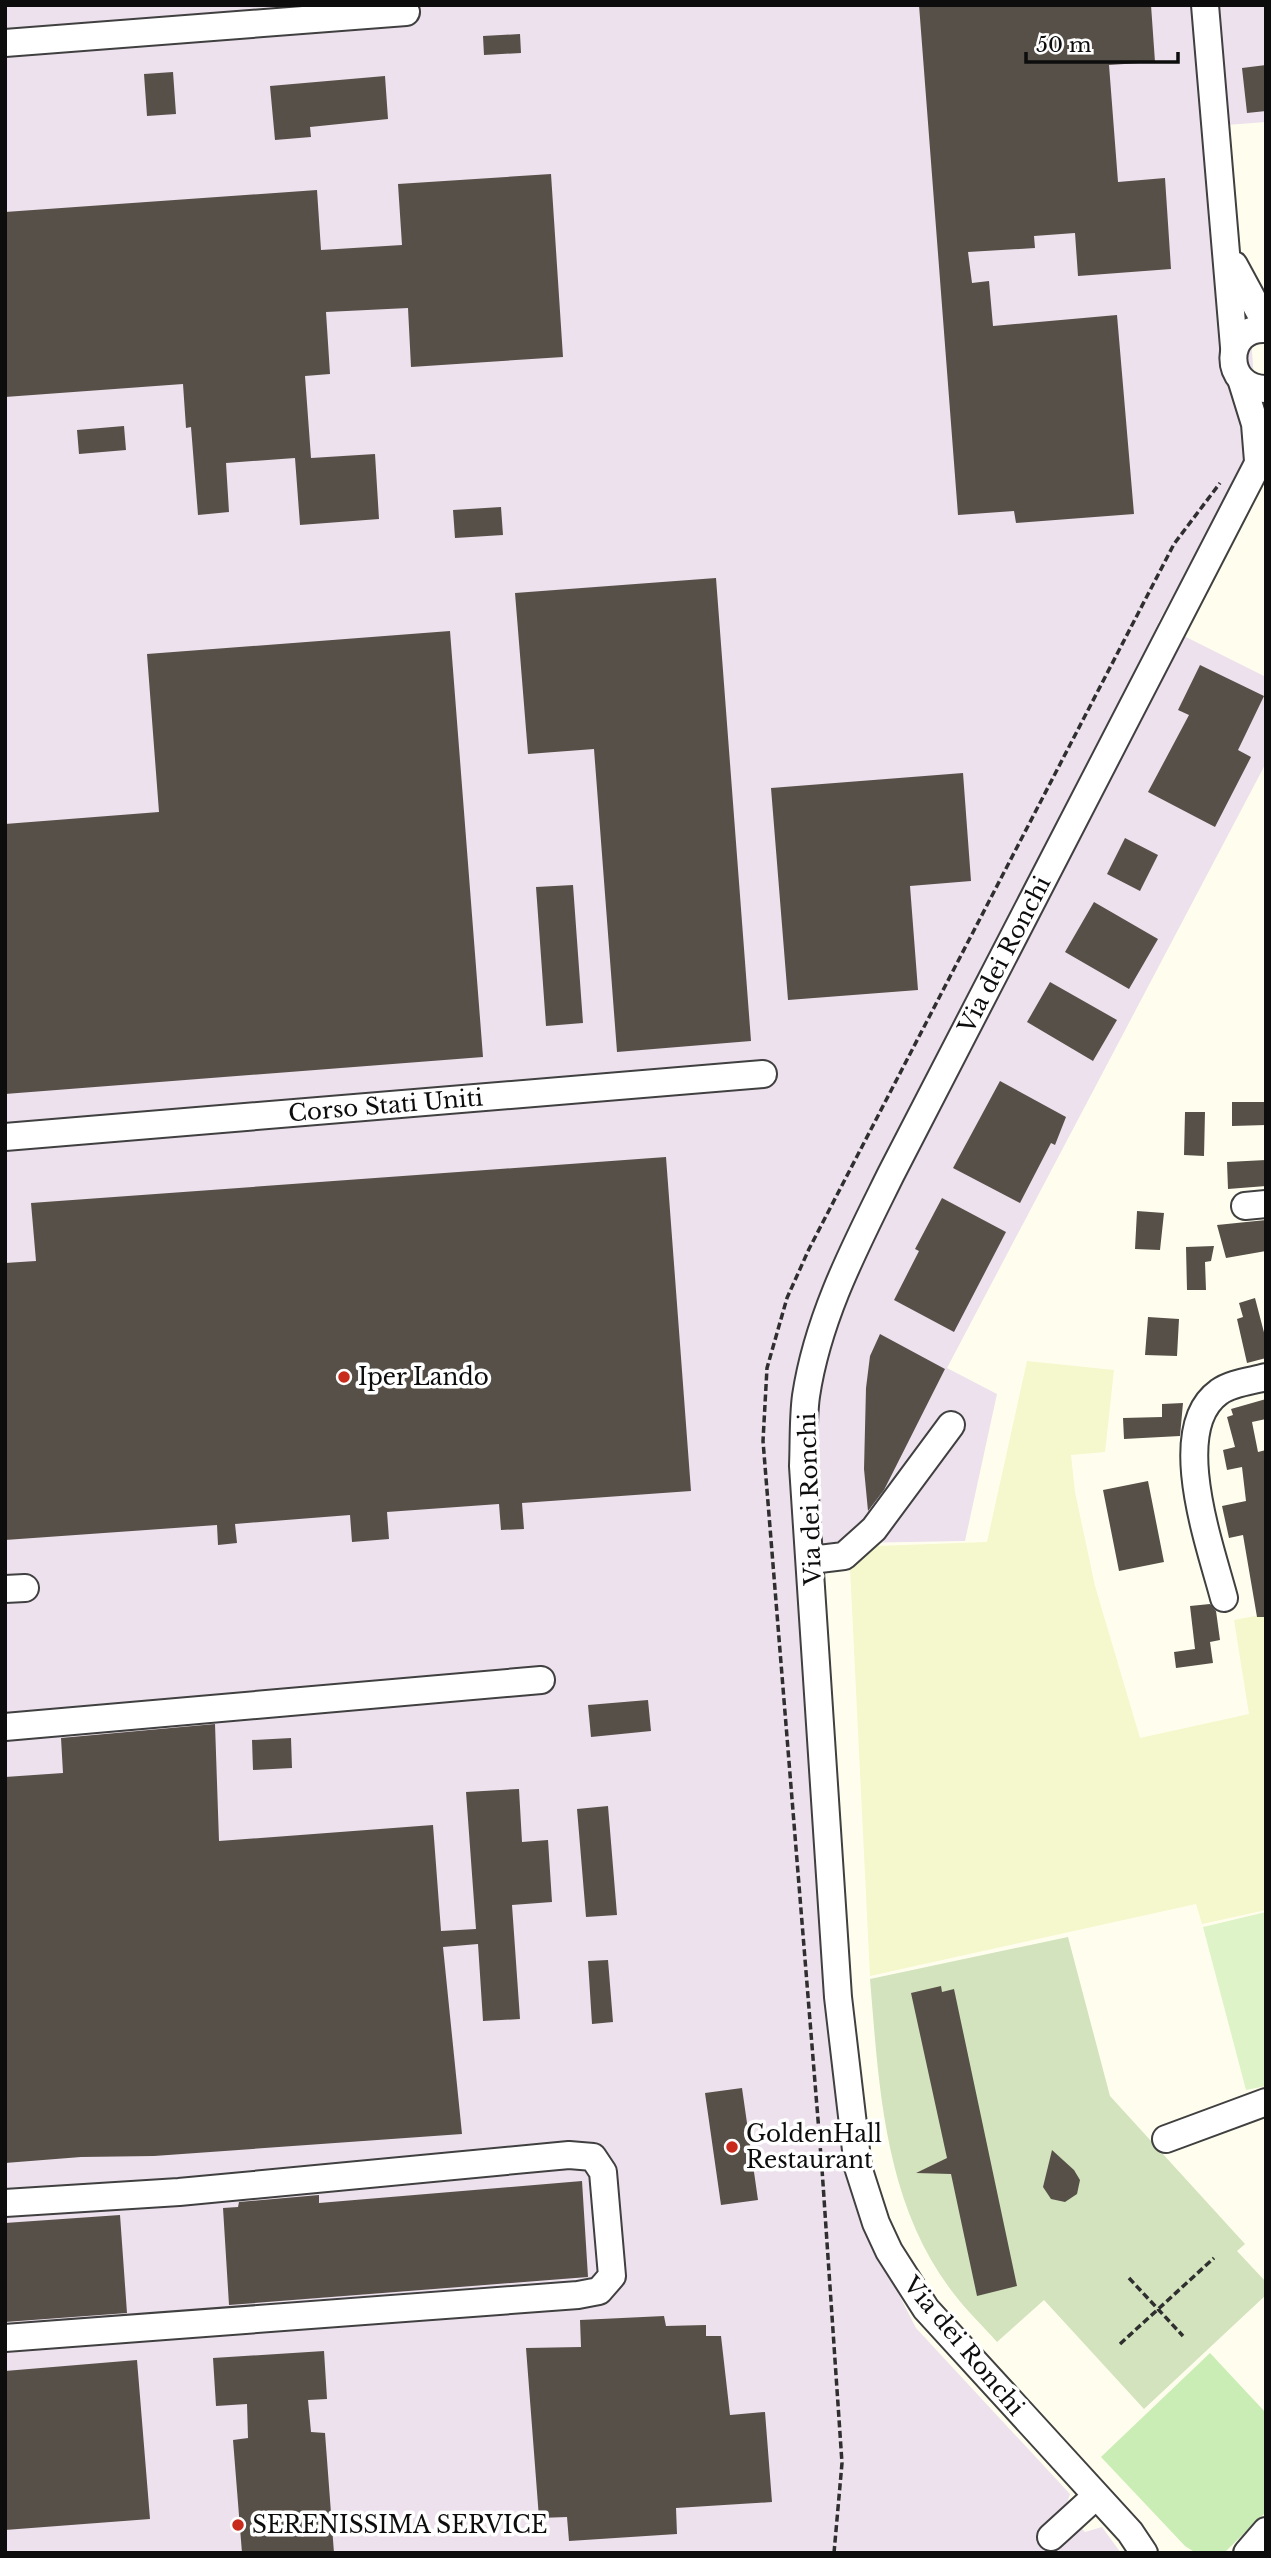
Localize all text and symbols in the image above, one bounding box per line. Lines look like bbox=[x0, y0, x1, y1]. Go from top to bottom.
scale bar bbox=[1026, 21, 1178, 65]
text: 50 m bbox=[1036, 32, 1092, 58]
street label: Via dei Ronchi bbox=[952, 871, 1056, 1039]
street label: Corso Stati Uniti bbox=[287, 1083, 484, 1127]
place label: Iper Lando bbox=[358, 1363, 489, 1391]
marker: Iper Lando bbox=[336, 1369, 352, 1385]
street label: Via dei Ronchi bbox=[793, 1412, 827, 1587]
place label: GoldenHall Restaurant bbox=[746, 2120, 882, 2174]
marker: GoldenHall Restaurant bbox=[724, 2139, 740, 2155]
street label: Via dei Ronchi bbox=[897, 2270, 1030, 2421]
place label: SERENISSIMA SERVICE bbox=[252, 2511, 547, 2539]
marker: SERENISSIMA SERVICE bbox=[230, 2517, 246, 2533]

